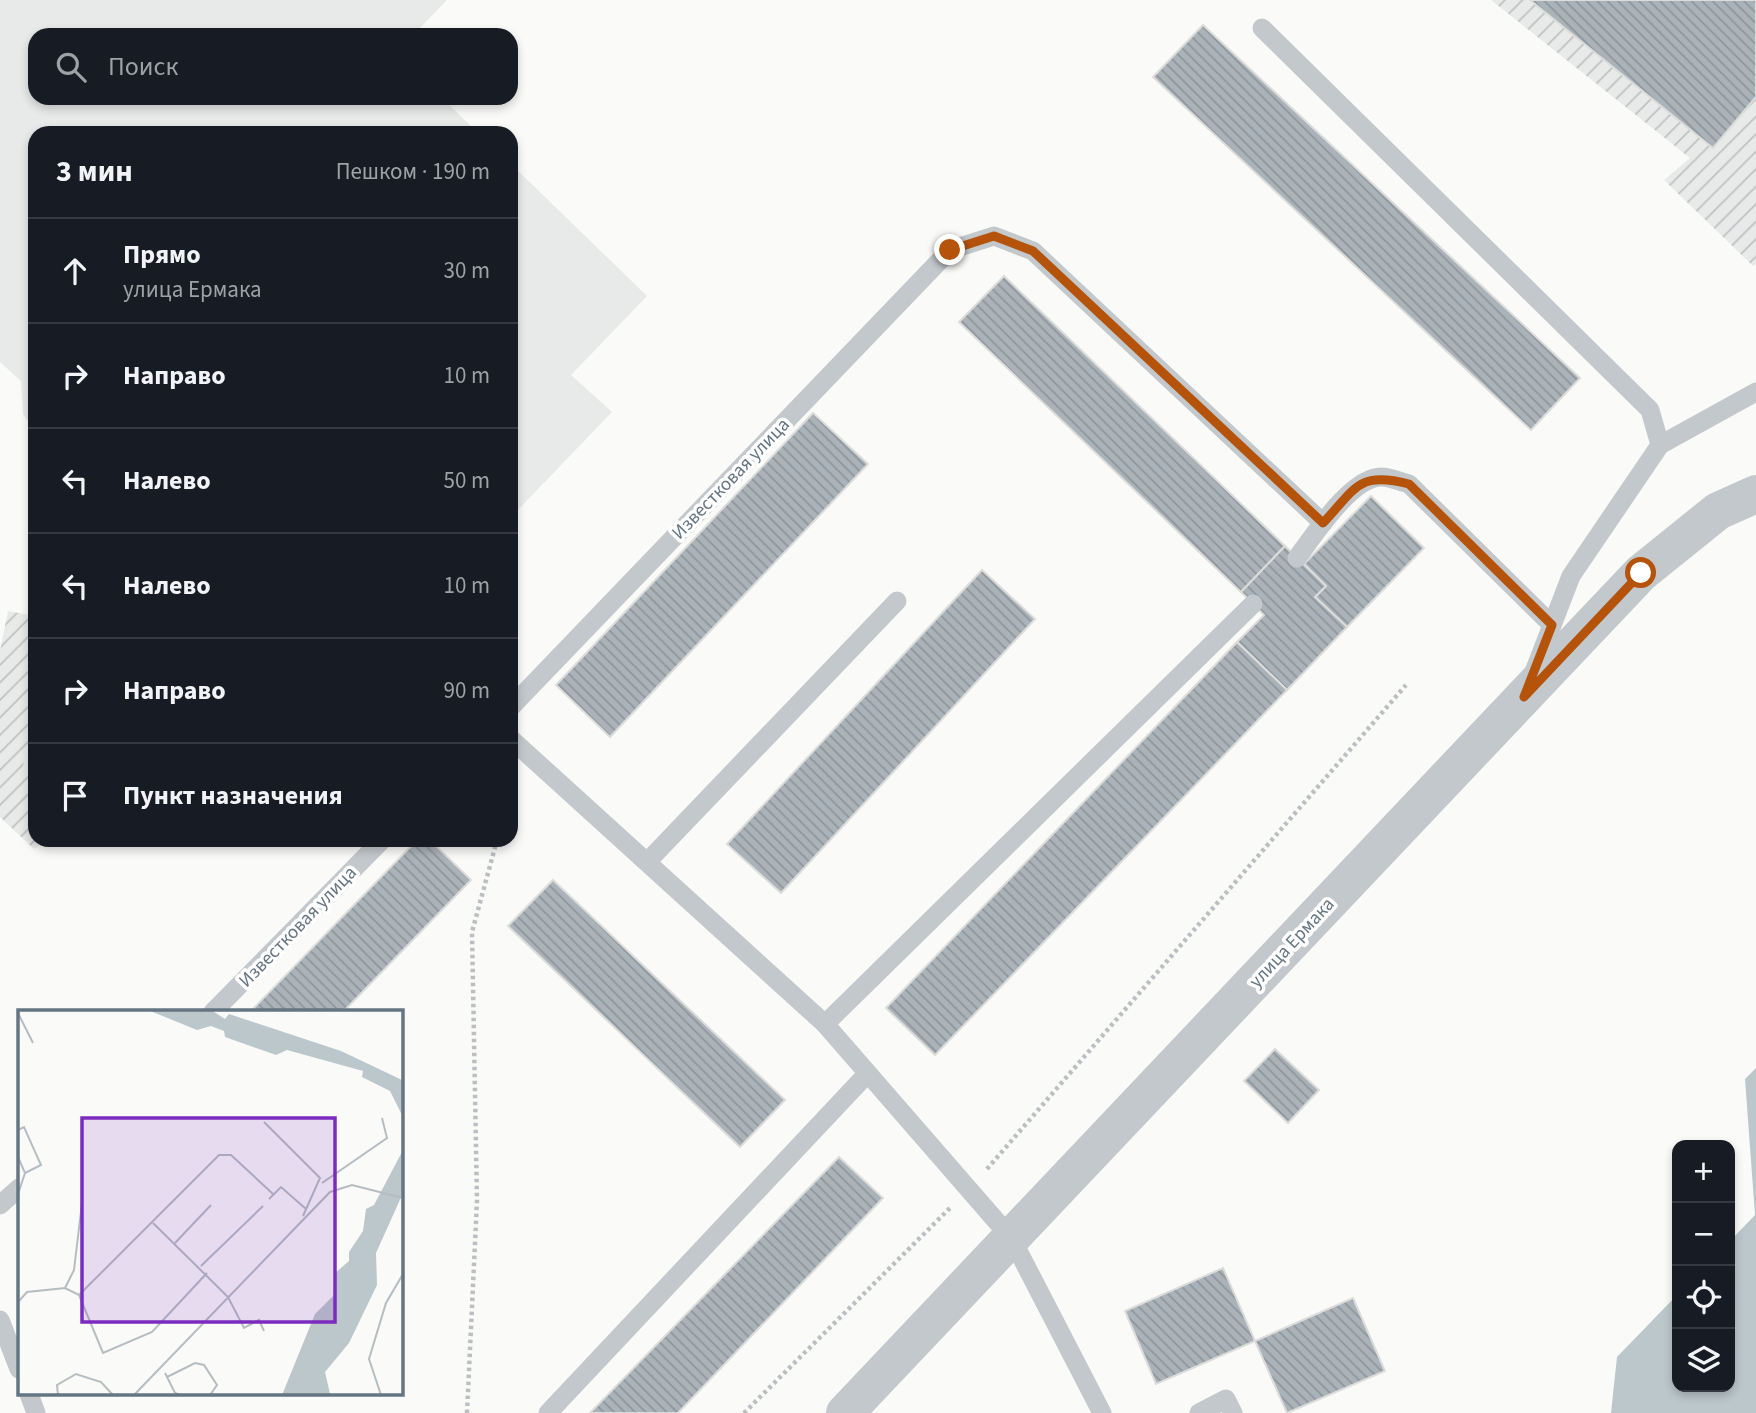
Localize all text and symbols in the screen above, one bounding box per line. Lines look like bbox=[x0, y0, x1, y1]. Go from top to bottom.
search box bbox=[28, 28, 518, 105]
icon: search bbox=[52, 48, 90, 86]
text: Поиск bbox=[108, 48, 178, 85]
text: 3 мин bbox=[56, 150, 133, 193]
text: Пешком · 190 m bbox=[336, 155, 490, 188]
route end bbox=[934, 234, 965, 265]
text: Прямо bbox=[123, 236, 201, 273]
icon: ahead bbox=[56, 252, 94, 290]
text: 30 m bbox=[443, 254, 490, 287]
text: улица Ермака bbox=[123, 273, 262, 306]
icon: right bbox=[56, 357, 94, 395]
text: Направо bbox=[123, 357, 226, 394]
text: 10 m bbox=[443, 359, 490, 392]
street label: Известковая улица bbox=[666, 412, 796, 546]
icon: left bbox=[56, 462, 94, 500]
text: Налево bbox=[123, 462, 211, 499]
text: 50 m bbox=[443, 464, 490, 497]
route start bbox=[1625, 557, 1656, 588]
icon: left bbox=[56, 567, 94, 605]
text: Налево bbox=[123, 567, 211, 604]
text: 10 m bbox=[443, 569, 490, 602]
icon: right bbox=[56, 672, 94, 710]
text: Направо bbox=[123, 672, 226, 709]
text: 90 m bbox=[443, 674, 490, 707]
icon: arrive bbox=[56, 777, 94, 815]
text: Пункт назначения bbox=[123, 777, 343, 814]
street label: Известковая улица bbox=[233, 860, 363, 994]
street label: улица Ермака bbox=[1243, 892, 1341, 994]
inset map bbox=[18, 1010, 402, 1396]
map controls bbox=[1672, 1140, 1735, 1392]
button: + bbox=[1672, 1140, 1735, 1203]
button: − bbox=[1672, 1203, 1735, 1266]
button: locate bbox=[1672, 1266, 1735, 1329]
button: layers bbox=[1672, 1329, 1735, 1392]

